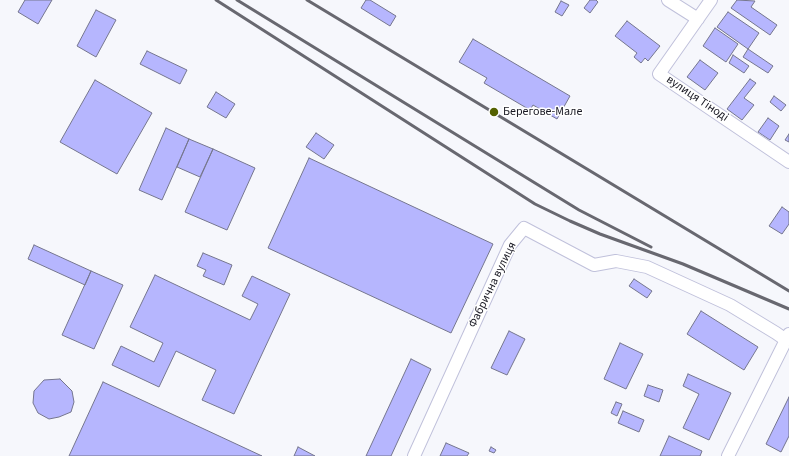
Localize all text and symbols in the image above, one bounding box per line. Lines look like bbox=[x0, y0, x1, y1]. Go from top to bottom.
street label: вулиця Тіноді bbox=[663, 73, 731, 125]
place label: Берегове-Мале bbox=[503, 105, 582, 119]
marker: Берегове-Мале bbox=[488, 106, 500, 118]
street label: Фабрична вулиця bbox=[466, 240, 520, 330]

